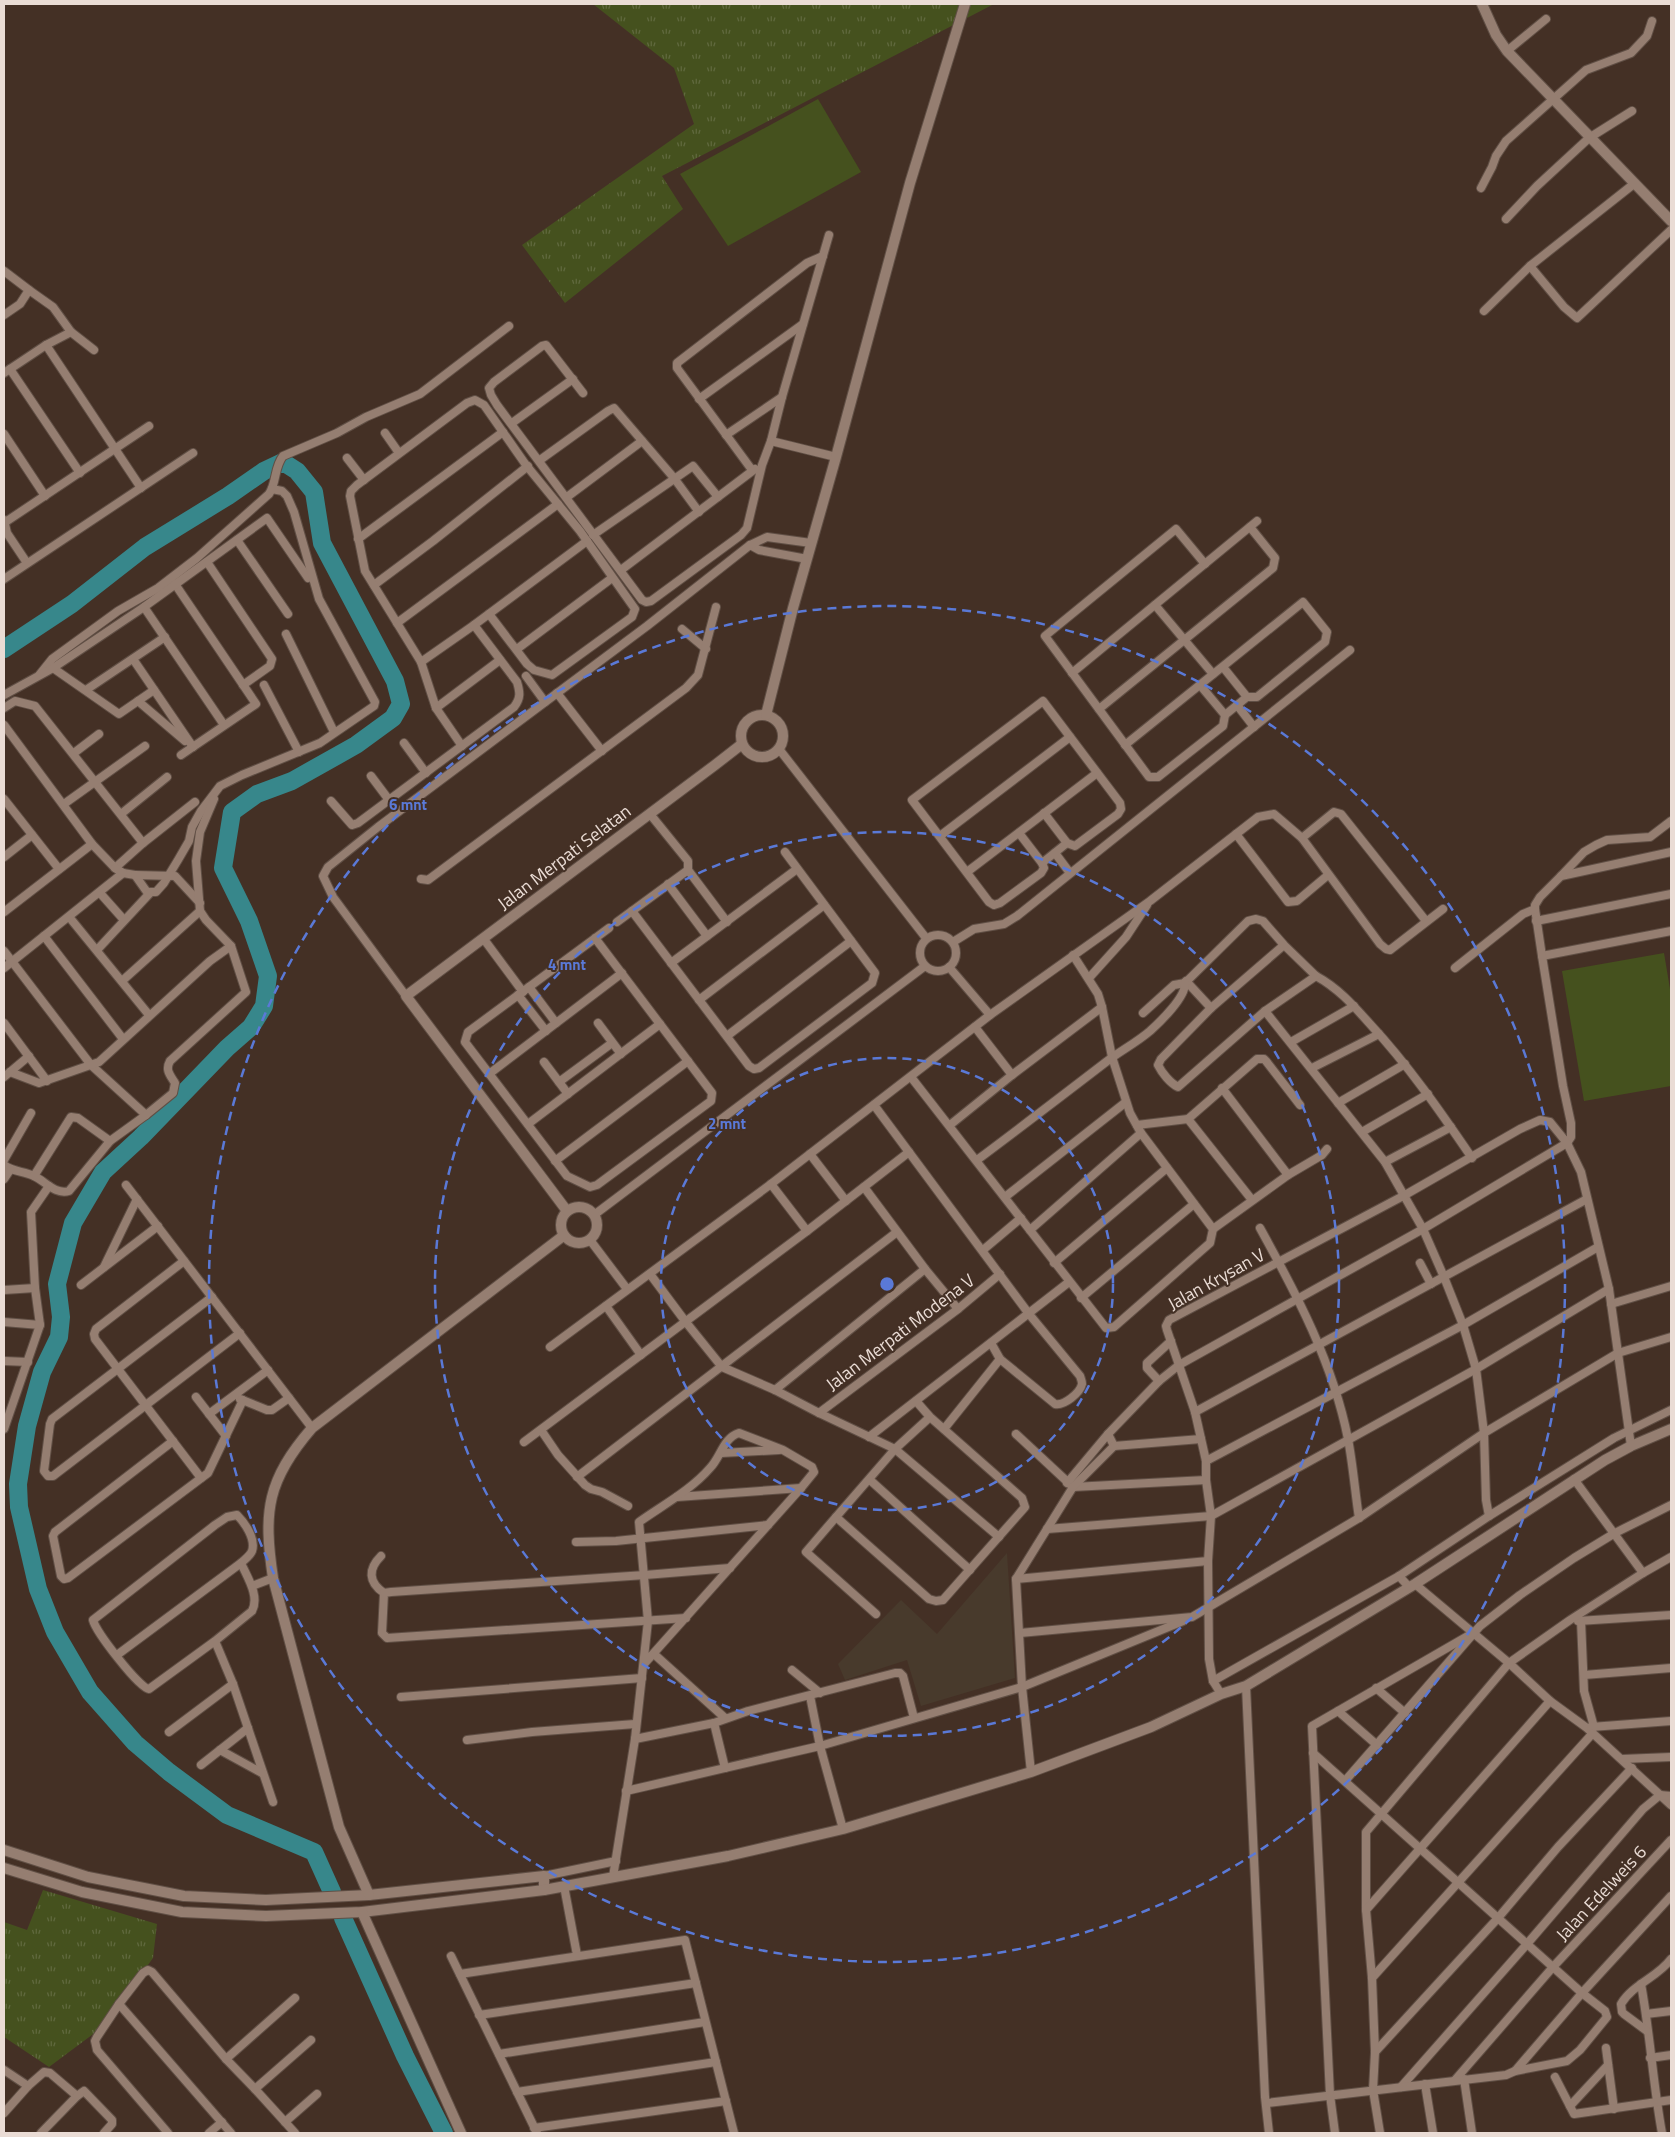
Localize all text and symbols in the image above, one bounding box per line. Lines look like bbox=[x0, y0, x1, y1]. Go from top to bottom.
text: 6 mnt bbox=[389, 793, 428, 816]
street label: Jalan Merpati Selatan bbox=[492, 798, 636, 916]
text: 4 mnt bbox=[548, 953, 587, 976]
text: 2 mnt bbox=[708, 1112, 747, 1135]
street label: Jalan Krysan V bbox=[1162, 1241, 1270, 1317]
street label: Jalan Merpati Modena V bbox=[820, 1267, 981, 1397]
centre of rings bbox=[878, 1275, 896, 1293]
street label: Jalan Edelweis 6 bbox=[1549, 1839, 1653, 1947]

